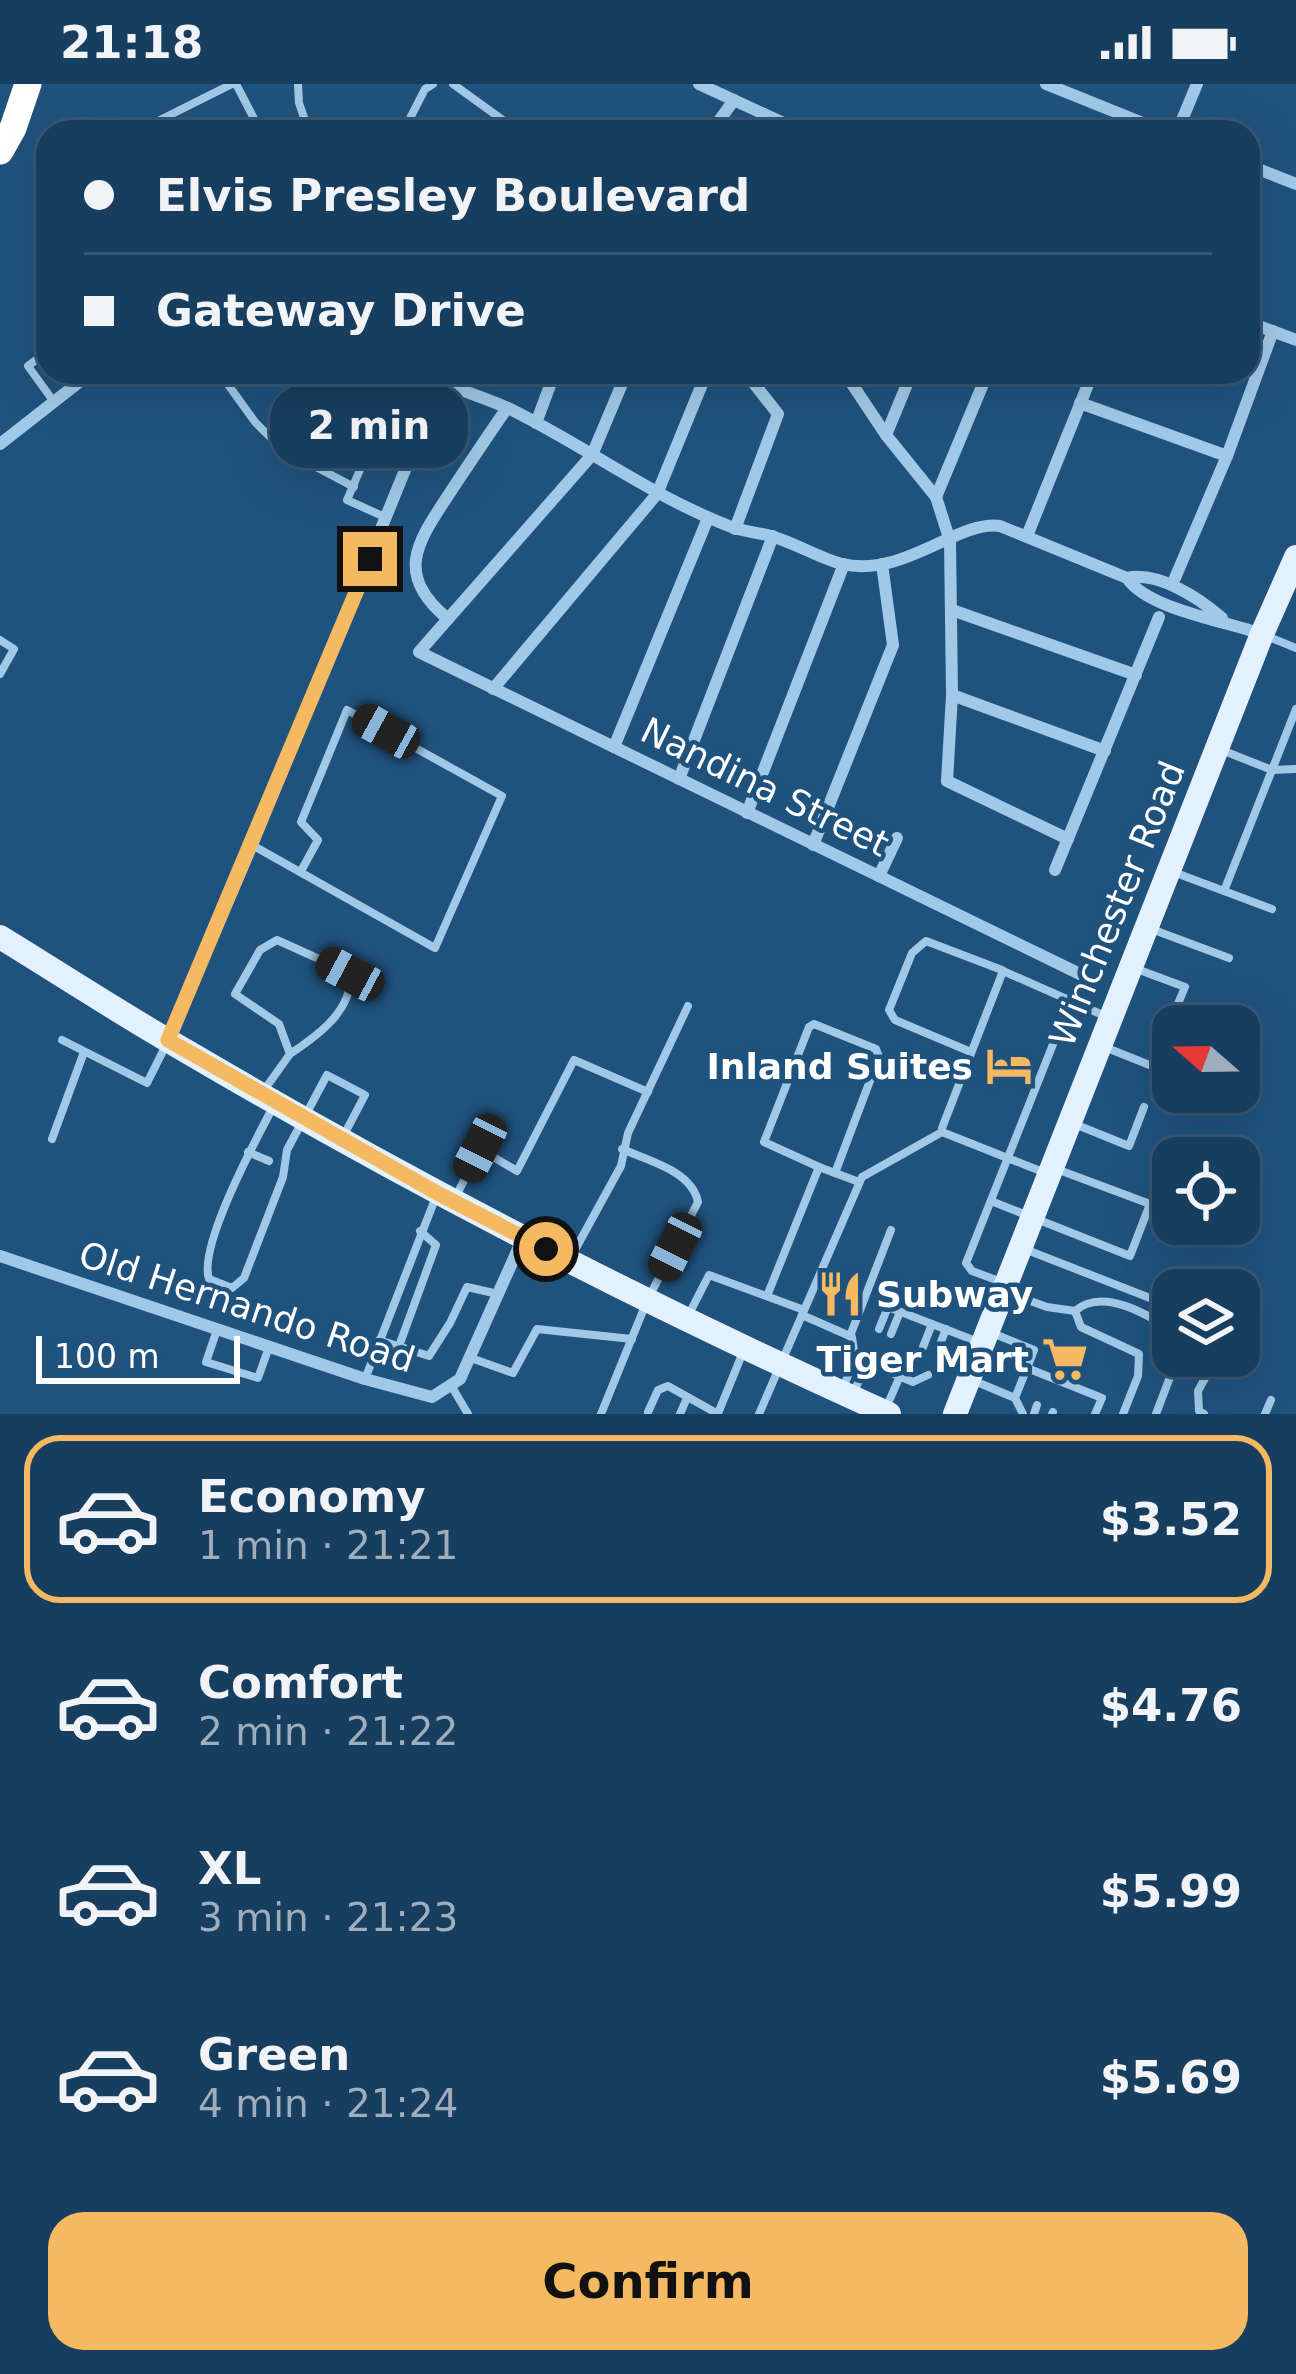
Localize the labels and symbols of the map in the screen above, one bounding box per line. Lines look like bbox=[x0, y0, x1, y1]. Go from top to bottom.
callout: 2 min bbox=[271, 385, 469, 469]
route end bbox=[343, 532, 397, 586]
car bbox=[346, 698, 426, 764]
street label: Nandina Street bbox=[635, 709, 895, 865]
street label: Winchester Road bbox=[1041, 755, 1193, 1053]
car bbox=[310, 941, 390, 1007]
north arrow bbox=[1152, 1005, 1260, 1113]
hotel icon: Inland Suites bbox=[984, 1041, 1034, 1091]
place label: Inland Suites bbox=[706, 1046, 973, 1087]
car bbox=[448, 1108, 512, 1188]
car bbox=[643, 1207, 707, 1287]
route start bbox=[519, 1222, 573, 1276]
street label: Old Hernando Road bbox=[74, 1233, 420, 1381]
restaurant icon: Subway bbox=[815, 1269, 865, 1319]
place label: Subway bbox=[876, 1274, 1033, 1315]
scale bar bbox=[36, 1330, 240, 1383]
supermarket icon: Tiger Mart bbox=[1040, 1334, 1090, 1384]
place label: Tiger Mart bbox=[817, 1339, 1029, 1380]

